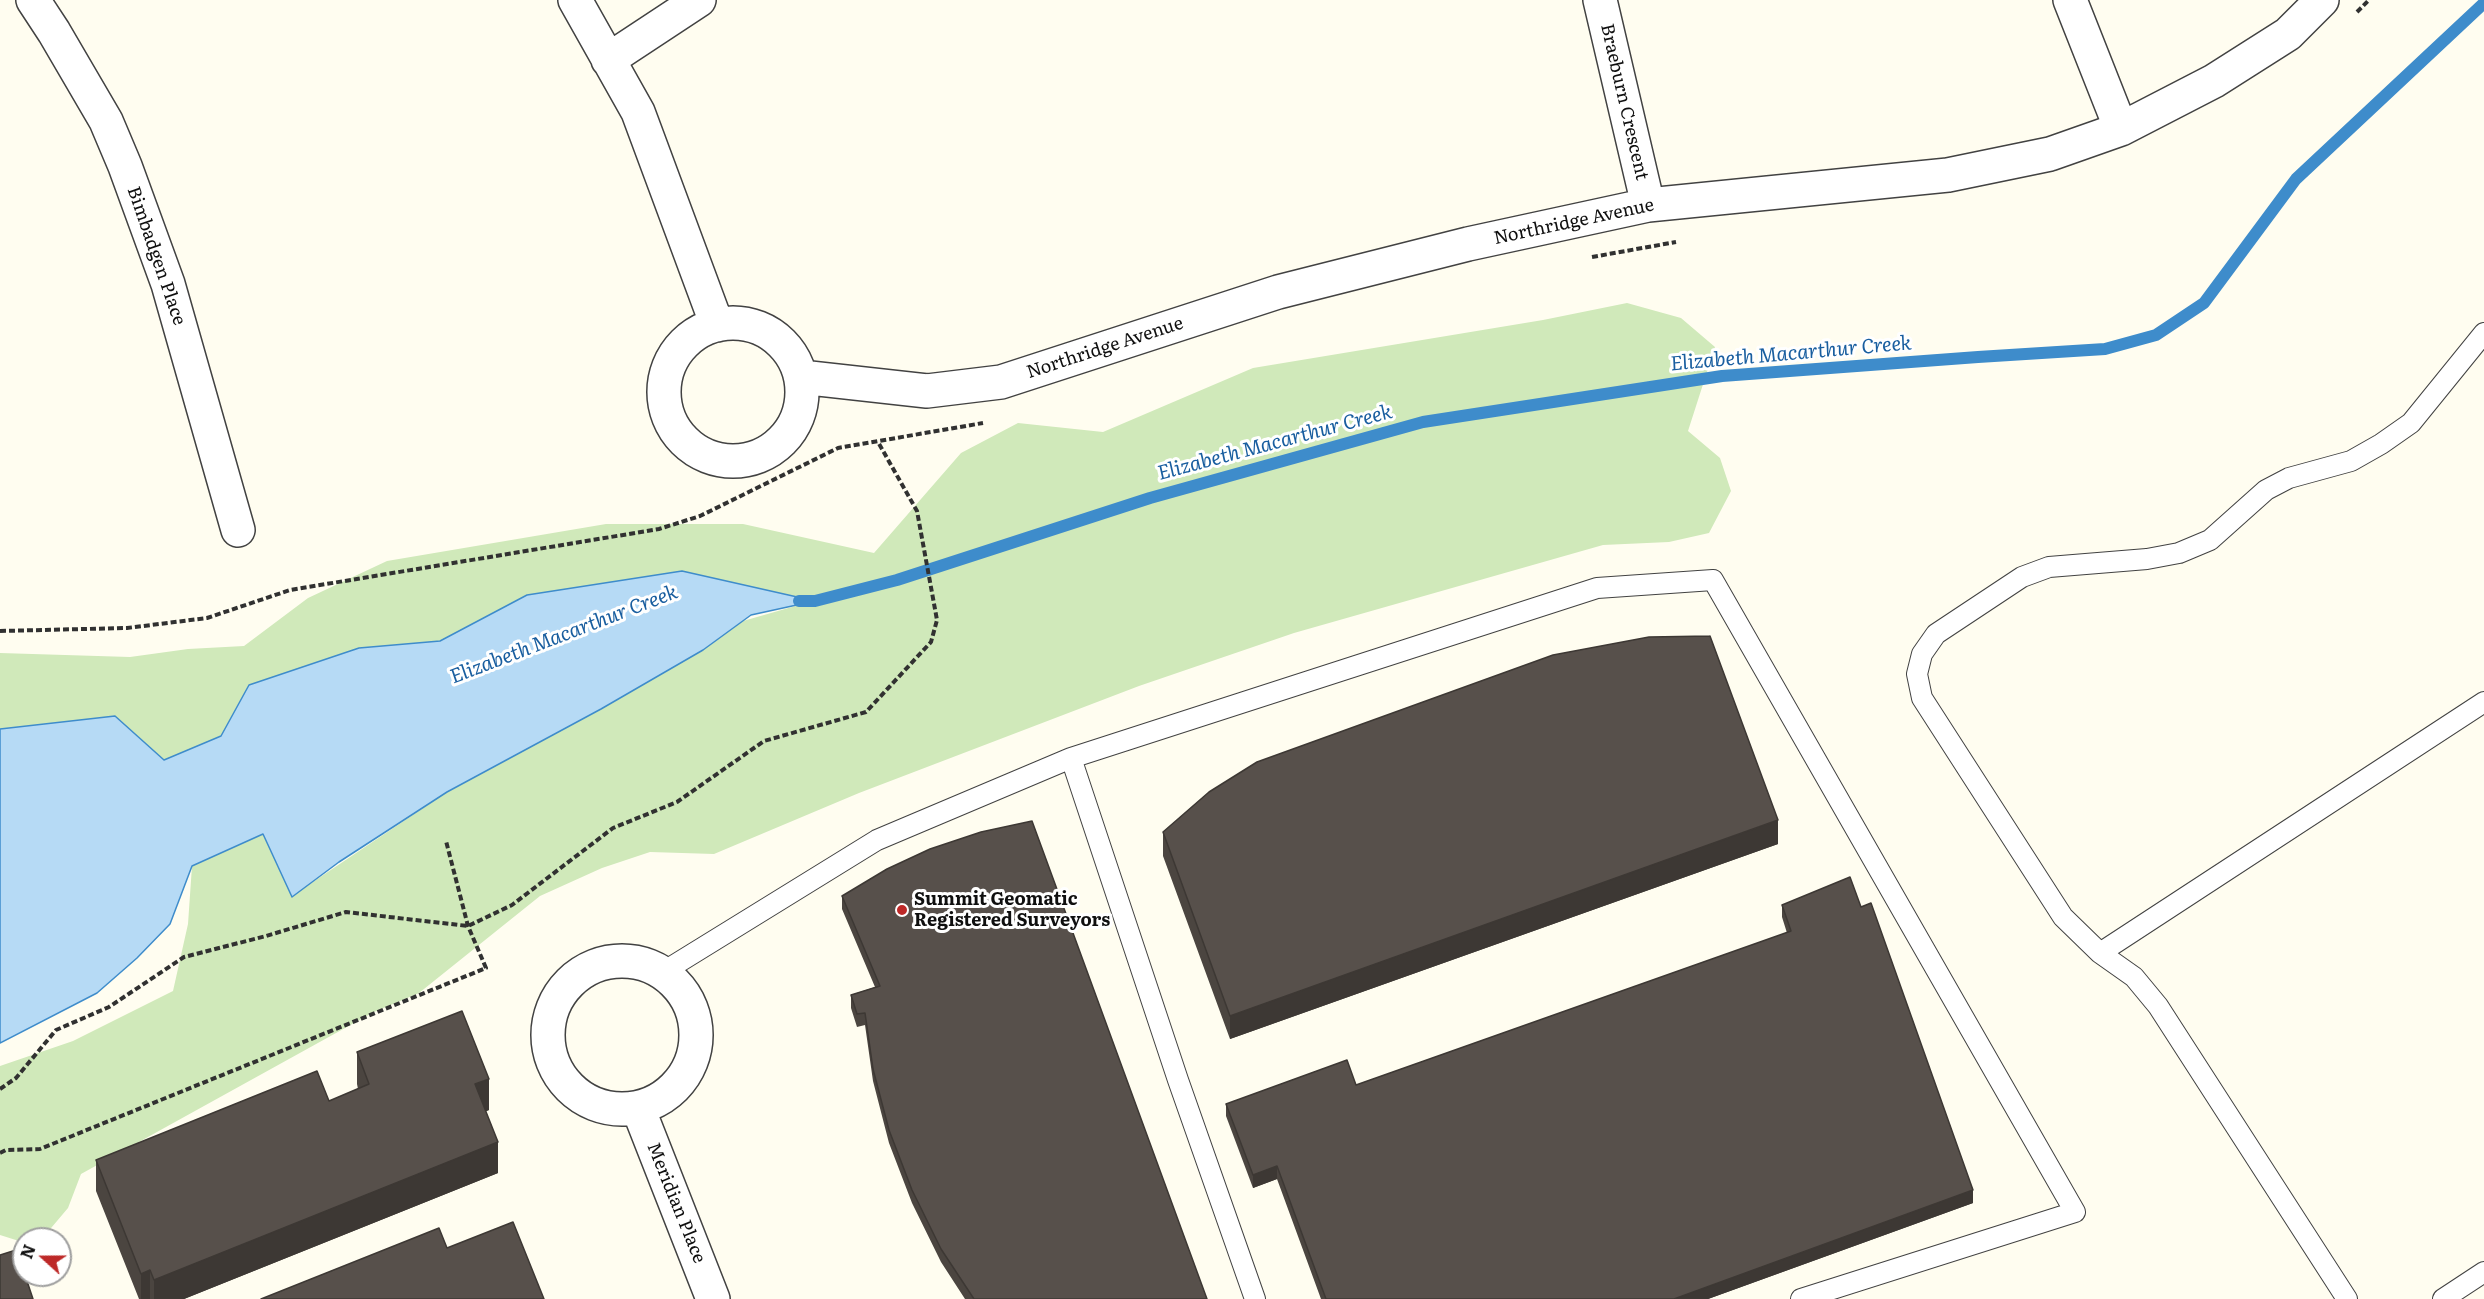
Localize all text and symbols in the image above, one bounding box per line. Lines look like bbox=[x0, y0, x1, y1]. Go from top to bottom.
street label: Braeburn Crescent bbox=[1595, 22, 1653, 182]
street label: Bimbadgen Place bbox=[122, 184, 190, 328]
street label: Northridge Avenue bbox=[1492, 194, 1656, 250]
street label: Northridge Avenue bbox=[1024, 312, 1186, 384]
water label: Elizabeth Macarthur Creek bbox=[1669, 332, 1913, 376]
water label: Elizabeth Macarthur Creek bbox=[1155, 400, 1395, 486]
water label: Elizabeth Macarthur Creek bbox=[447, 580, 681, 690]
place label: Summit Geomatic Registered Surveyors bbox=[914, 889, 1110, 932]
marker: Summit Geomatic Registered Surveyors bbox=[895, 903, 909, 917]
street label: Meridian Place bbox=[642, 1140, 710, 1266]
north arrow bbox=[12, 1227, 72, 1287]
text: N bbox=[13, 1241, 41, 1262]

